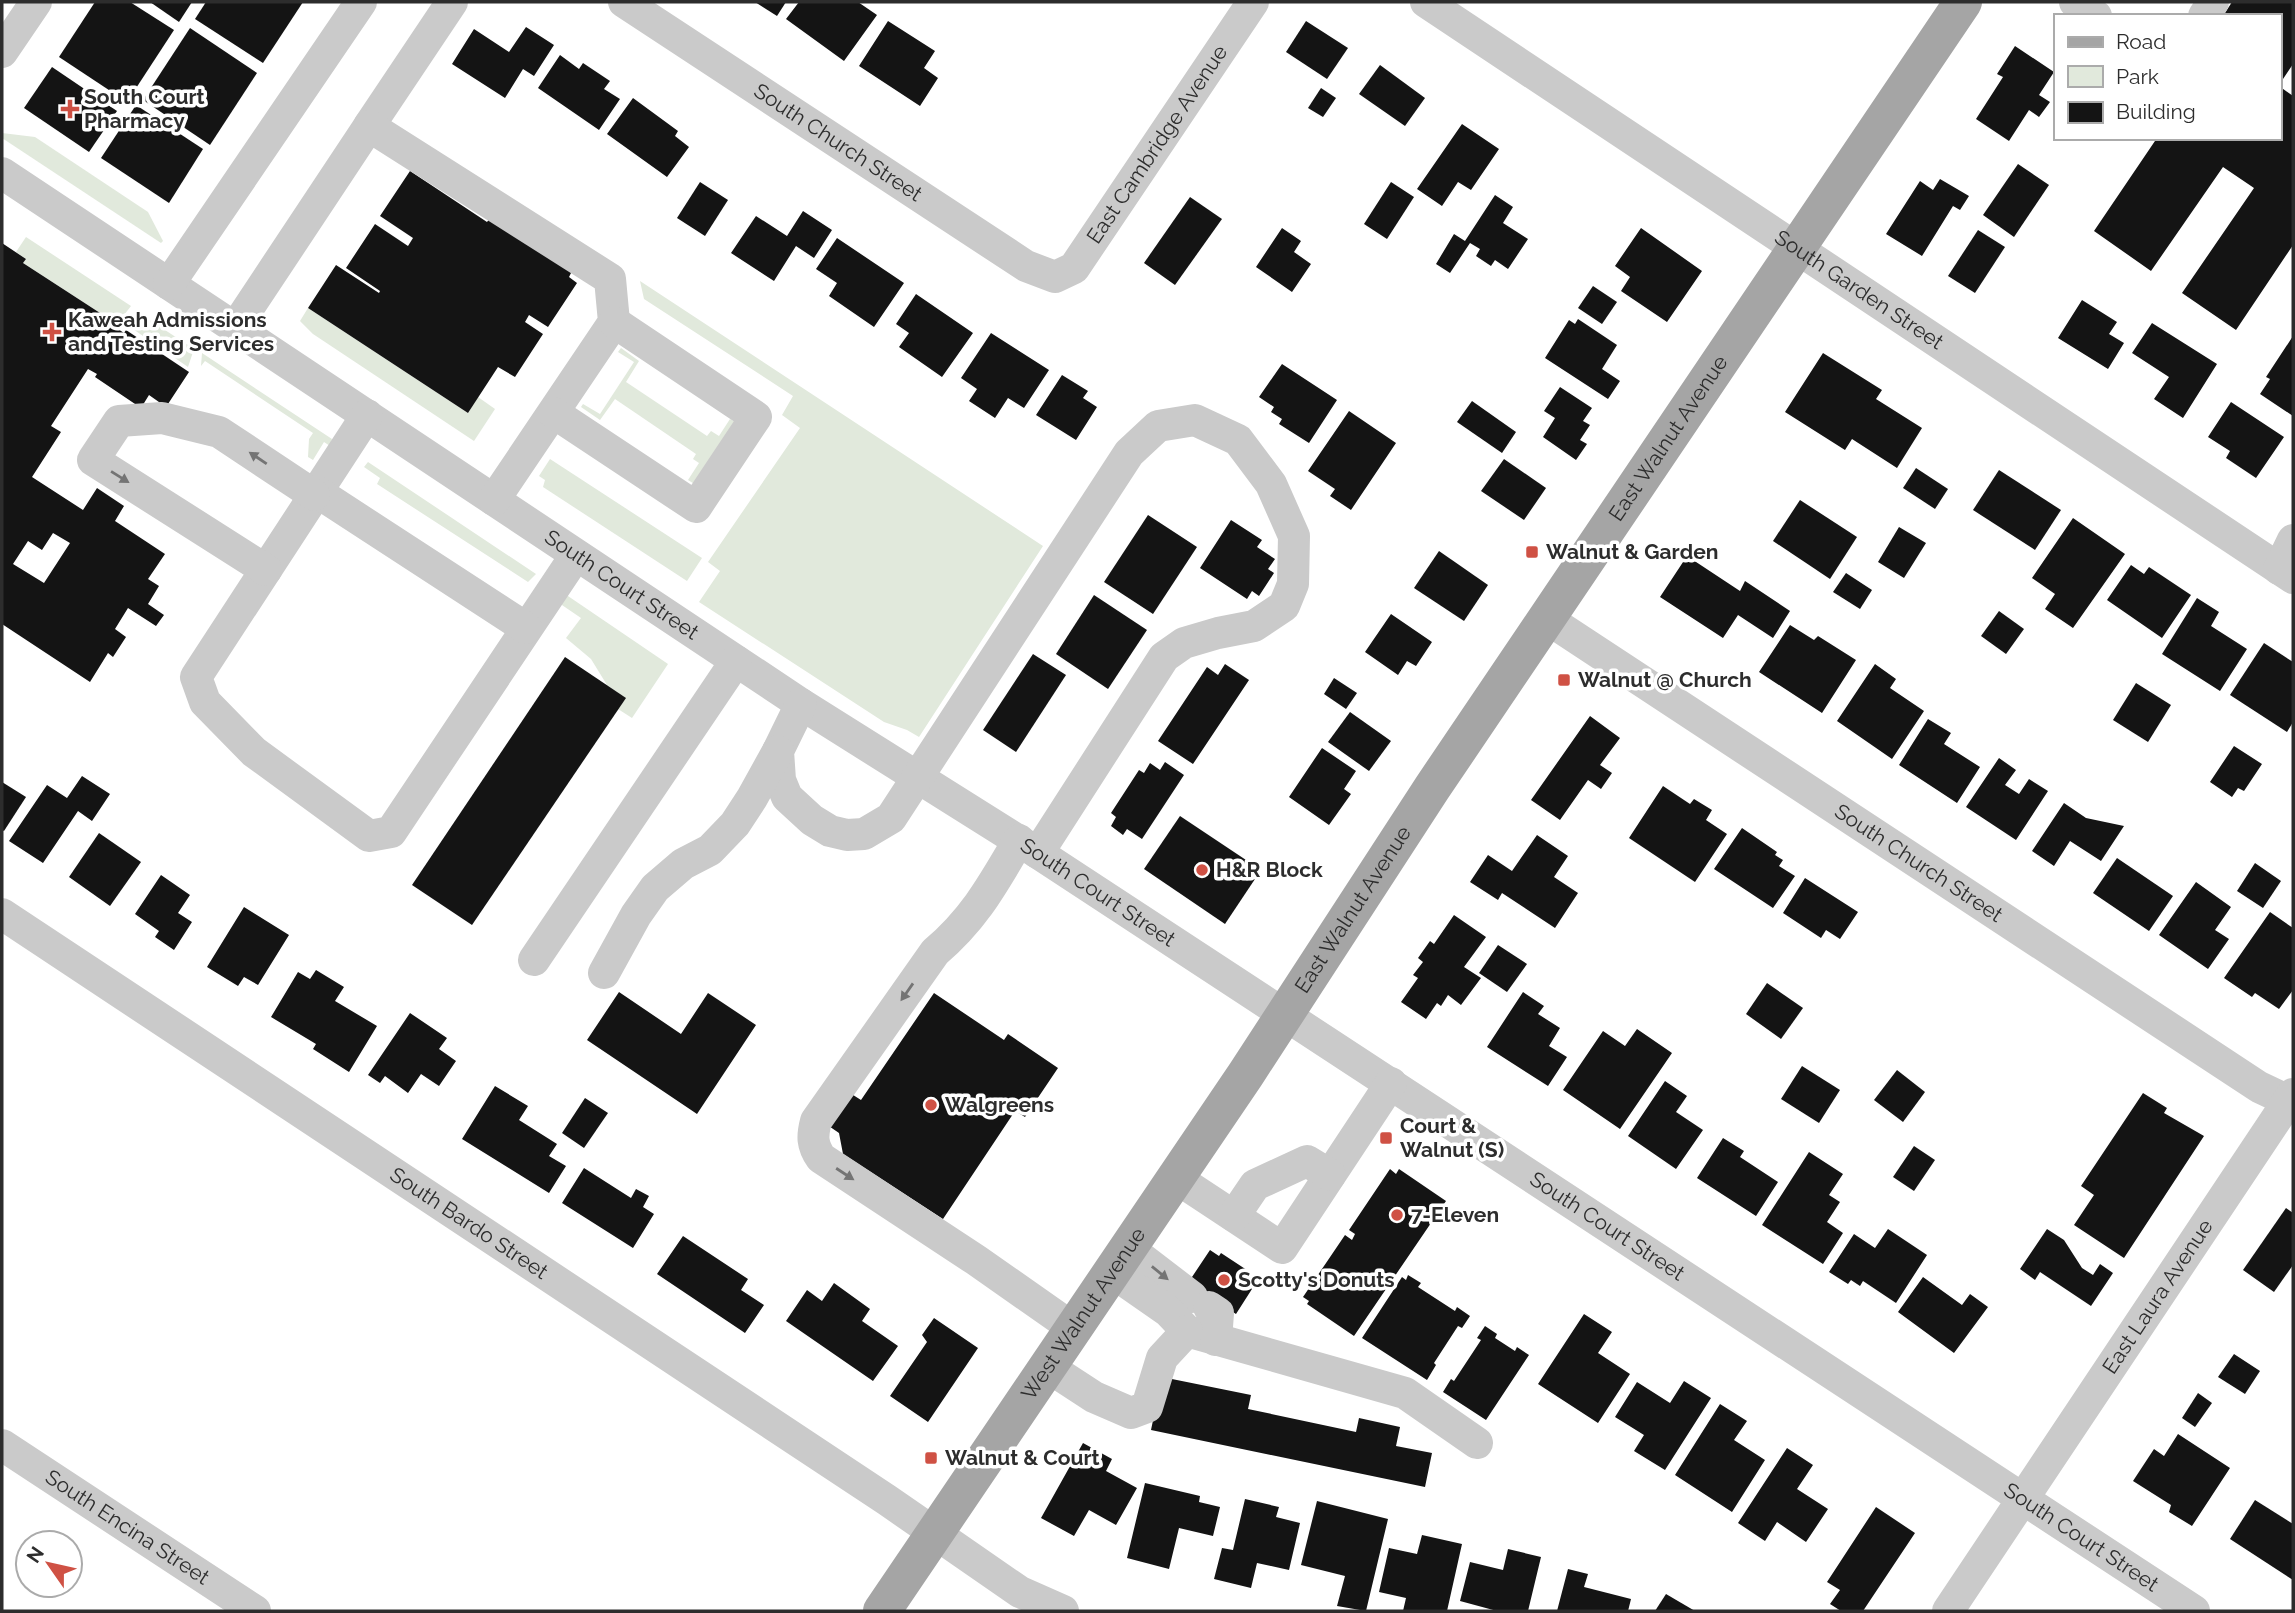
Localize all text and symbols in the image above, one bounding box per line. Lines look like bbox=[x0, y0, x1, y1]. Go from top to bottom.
legend bbox=[2054, 14, 2281, 140]
text: Road bbox=[2116, 29, 2166, 54]
street label: East Cambridge Avenue bbox=[1081, 40, 1232, 248]
text: Park bbox=[2116, 64, 2159, 89]
street label: South Church Street bbox=[749, 78, 927, 206]
place label: South Court Pharmacy bbox=[84, 84, 205, 133]
text: Building bbox=[2116, 99, 2196, 124]
marker: South Court Pharmacy bbox=[62, 101, 78, 117]
street label: South Garden Street bbox=[1770, 224, 1948, 354]
place label: Kaweah Admissions and Testing Services bbox=[68, 307, 274, 356]
marker: Kaweah Admissions and Testing Services bbox=[42, 322, 62, 342]
street label: East Walnut Avenue bbox=[1603, 350, 1733, 525]
one-way arrow bbox=[248, 451, 267, 464]
one-way arrow bbox=[111, 471, 130, 484]
street label: South Court Street bbox=[540, 524, 704, 645]
place label: Walnut & Garden bbox=[1546, 539, 1718, 564]
marker: Walnut & Garden bbox=[1524, 544, 1540, 560]
place label: Walnut @ Church bbox=[1578, 667, 1752, 692]
marker: Walnut @ Church bbox=[1556, 672, 1572, 688]
street label: South Church Street bbox=[1830, 798, 2008, 927]
street label: East Walnut Avenue bbox=[1289, 821, 1416, 997]
street label: South Court Street bbox=[1016, 832, 1180, 952]
place label: H&R Block bbox=[1216, 857, 1323, 882]
marker: H&R Block bbox=[1194, 862, 1210, 878]
one-way arrow bbox=[900, 983, 914, 1001]
place label: Walgreens bbox=[945, 1092, 1054, 1117]
marker: Walgreens bbox=[923, 1097, 939, 1113]
place label: Court & Walnut (S) bbox=[1400, 1113, 1504, 1162]
marker: Court & Walnut (S) bbox=[1378, 1130, 1394, 1146]
street label: South Bardo Street bbox=[386, 1162, 553, 1284]
street label: South Court Street bbox=[1525, 1166, 1690, 1286]
one-way arrow bbox=[836, 1167, 855, 1180]
place label: 7-Eleven bbox=[1411, 1202, 1499, 1227]
marker: 7-Eleven bbox=[1389, 1207, 1405, 1223]
street label: East Laura Avenue bbox=[2097, 1214, 2218, 1378]
street label: West Walnut Avenue bbox=[1016, 1223, 1150, 1405]
one-way arrow bbox=[1150, 1265, 1168, 1280]
place label: Scotty's Donuts bbox=[1238, 1267, 1395, 1292]
marker: Scotty's Donuts bbox=[1216, 1272, 1232, 1288]
place label: Walnut & Court bbox=[945, 1445, 1100, 1470]
marker: Walnut & Court bbox=[923, 1450, 939, 1466]
street label: South Encina Street bbox=[41, 1464, 214, 1590]
street label: South Court Street bbox=[2000, 1477, 2164, 1597]
north arrow bbox=[14, 1529, 84, 1599]
text: N bbox=[22, 1542, 48, 1567]

